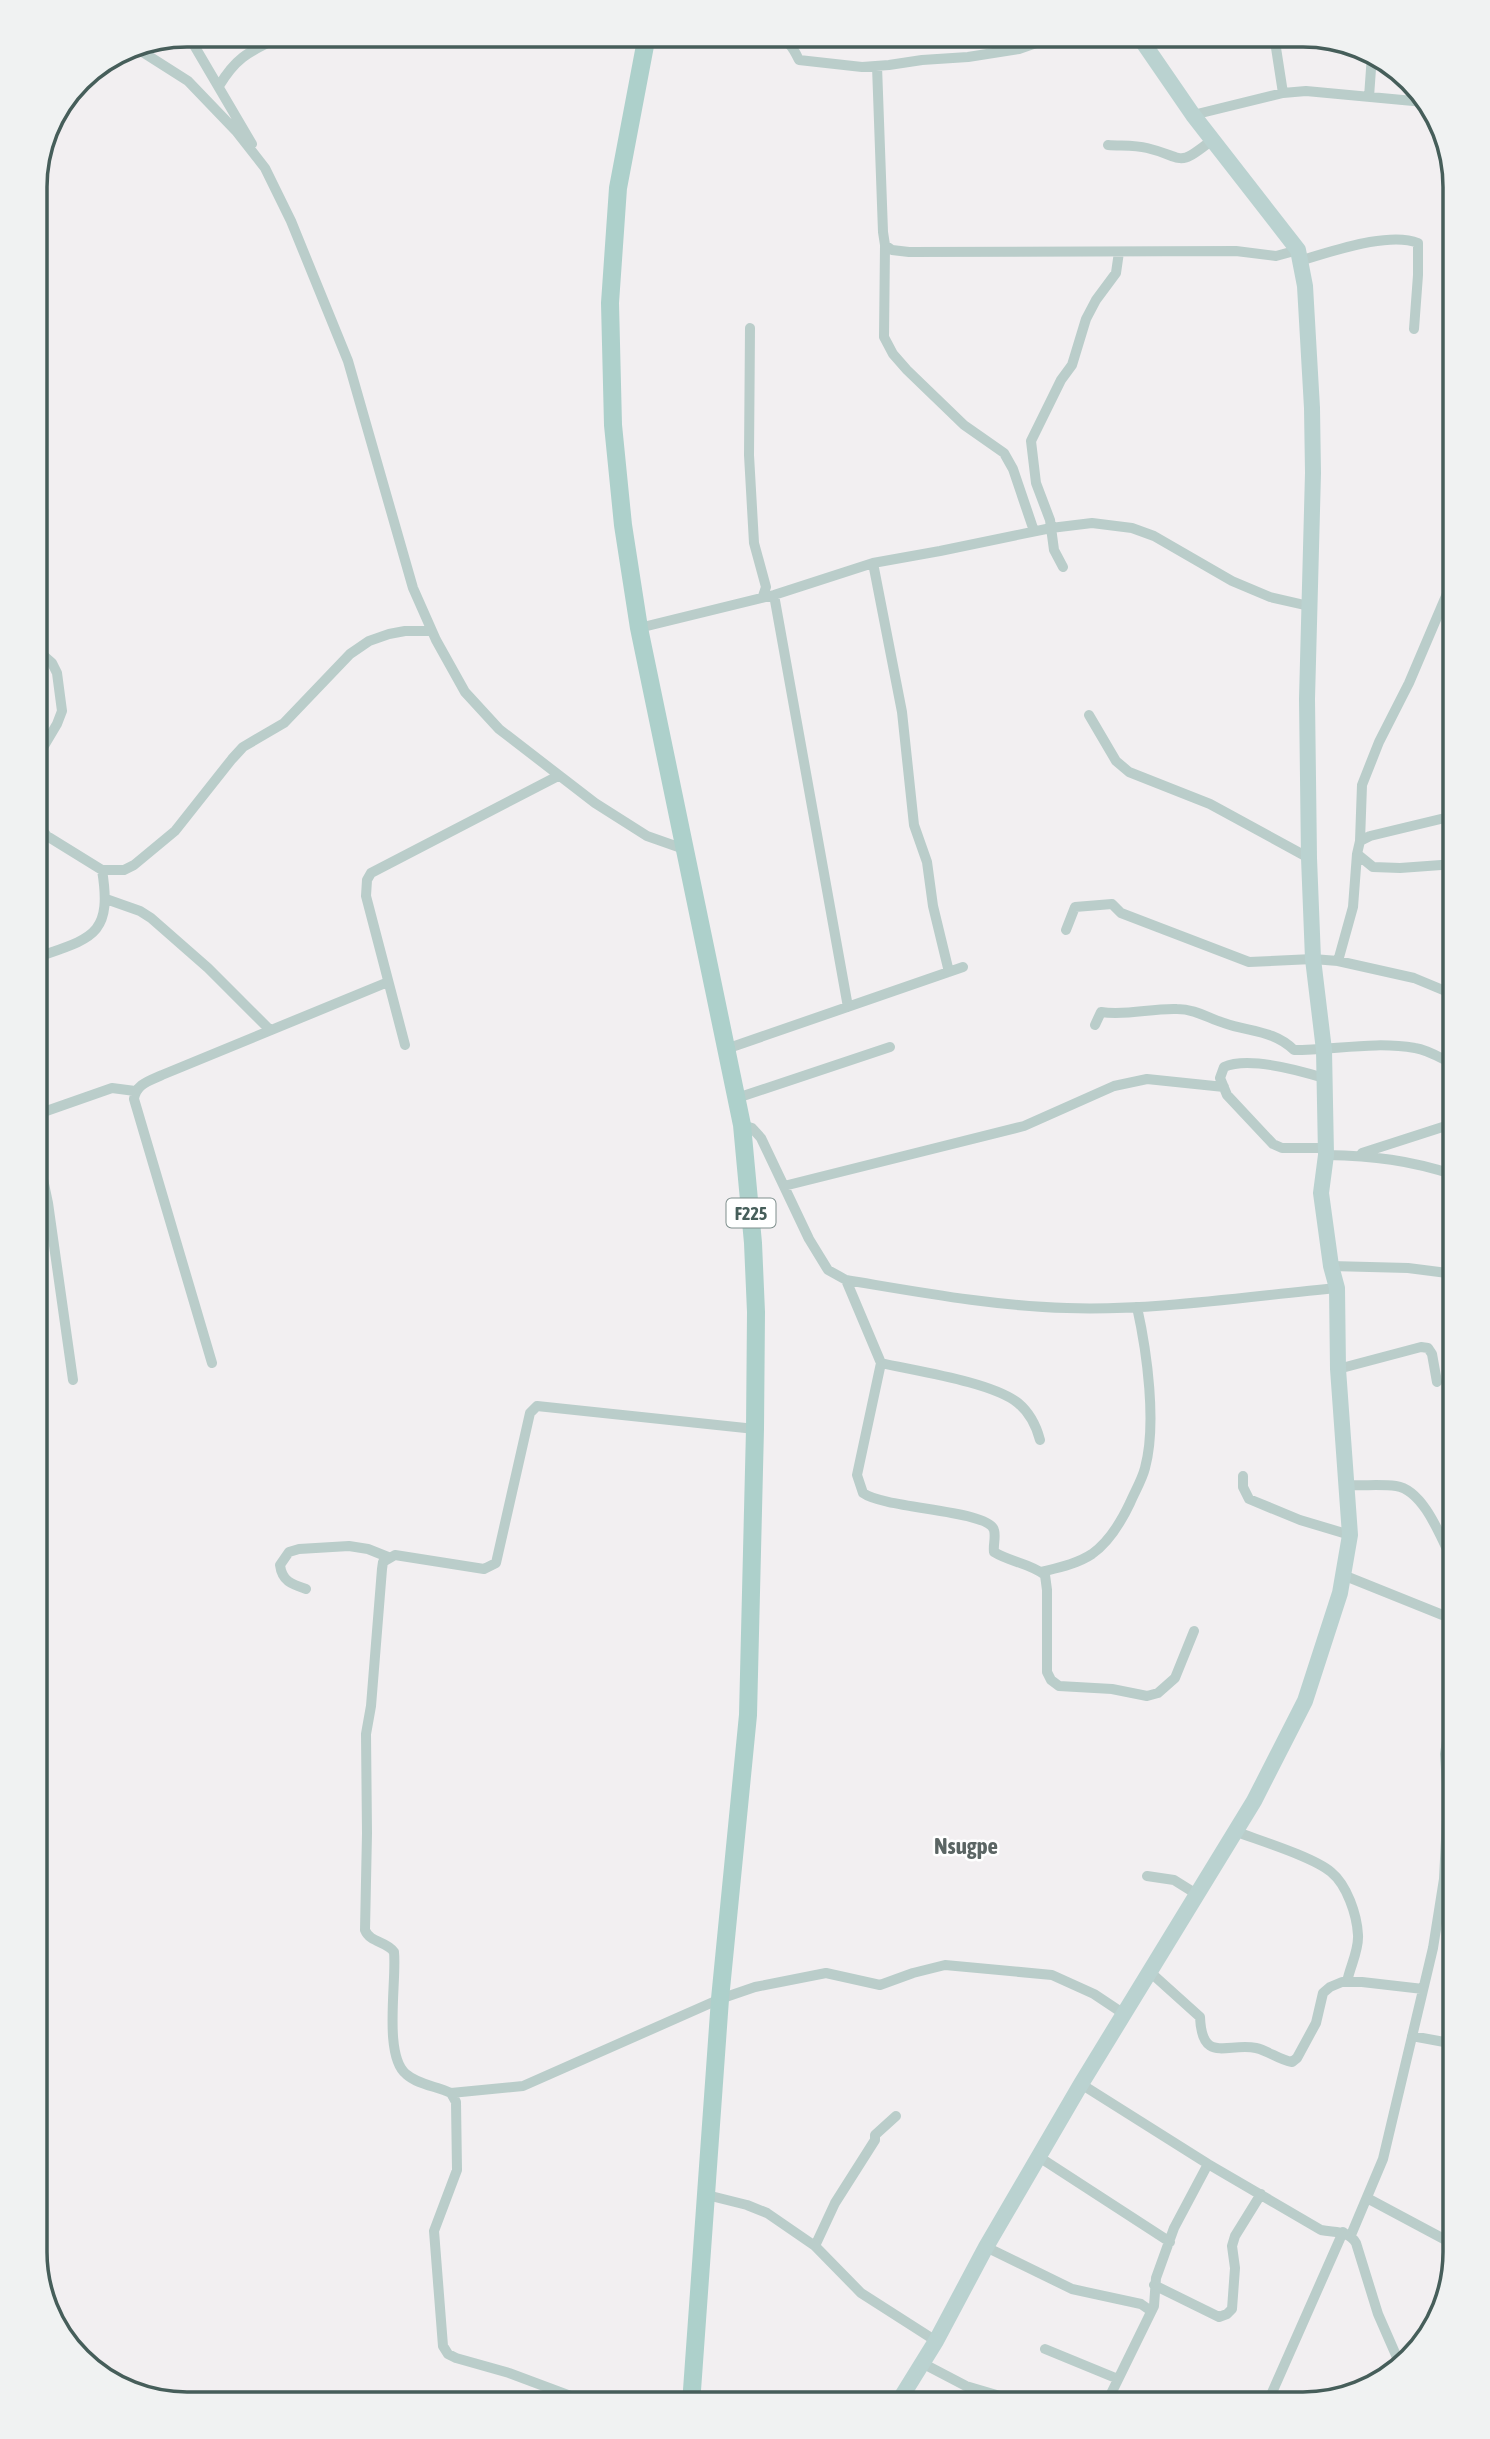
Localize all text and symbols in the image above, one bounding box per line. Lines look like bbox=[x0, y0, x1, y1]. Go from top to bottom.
road number: F225 bbox=[726, 1198, 776, 1228]
district label: Nsugpe bbox=[934, 1833, 998, 1859]

